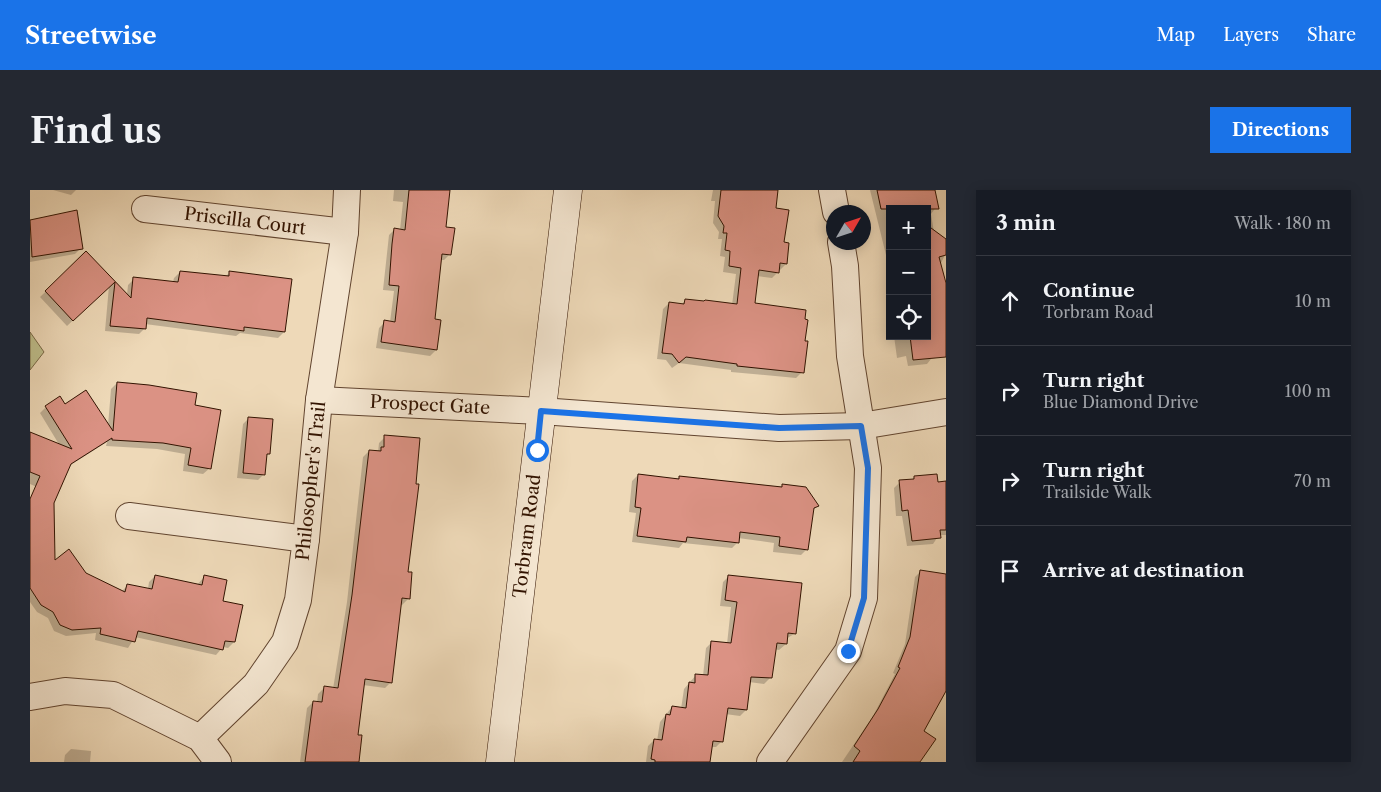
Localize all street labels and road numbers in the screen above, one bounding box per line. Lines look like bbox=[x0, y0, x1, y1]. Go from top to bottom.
street label: Priscilla Court bbox=[183, 203, 308, 239]
street label: Prospect Gate bbox=[369, 391, 491, 419]
street label: Philosopher's Trail bbox=[292, 400, 330, 562]
street label: Torbram Road bbox=[509, 473, 545, 599]

